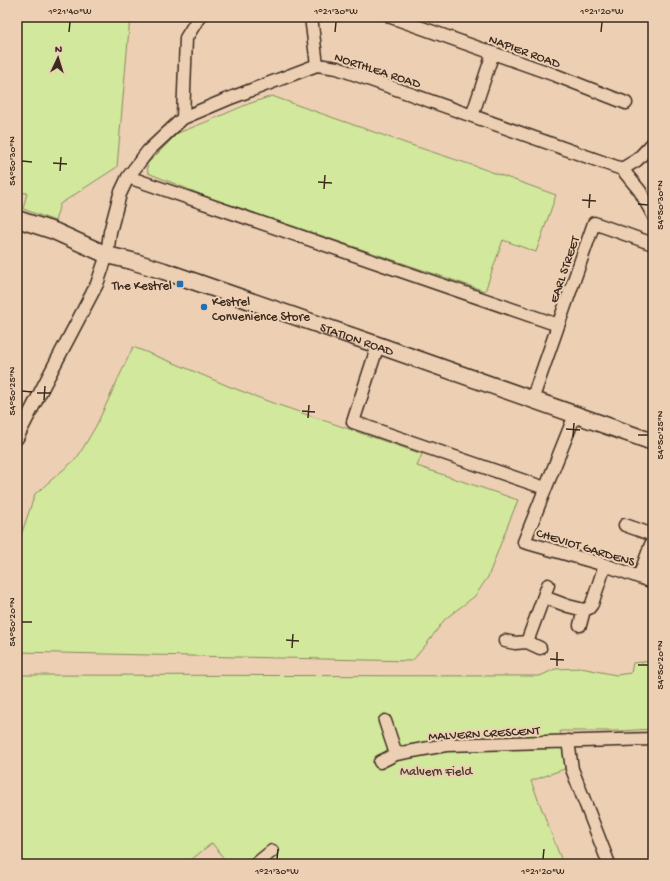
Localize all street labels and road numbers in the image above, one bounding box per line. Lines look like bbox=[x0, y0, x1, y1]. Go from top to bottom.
street label: NAPIER ROAD bbox=[486, 32, 563, 72]
street label: NORTHLEA ROAD bbox=[332, 50, 423, 93]
street label: EARL STREET bbox=[547, 234, 584, 305]
street label: STATION ROAD bbox=[318, 321, 396, 360]
street label: CHEVIOT GARDENS bbox=[534, 526, 637, 571]
street label: MALVERN CRESCENT bbox=[428, 724, 541, 745]

